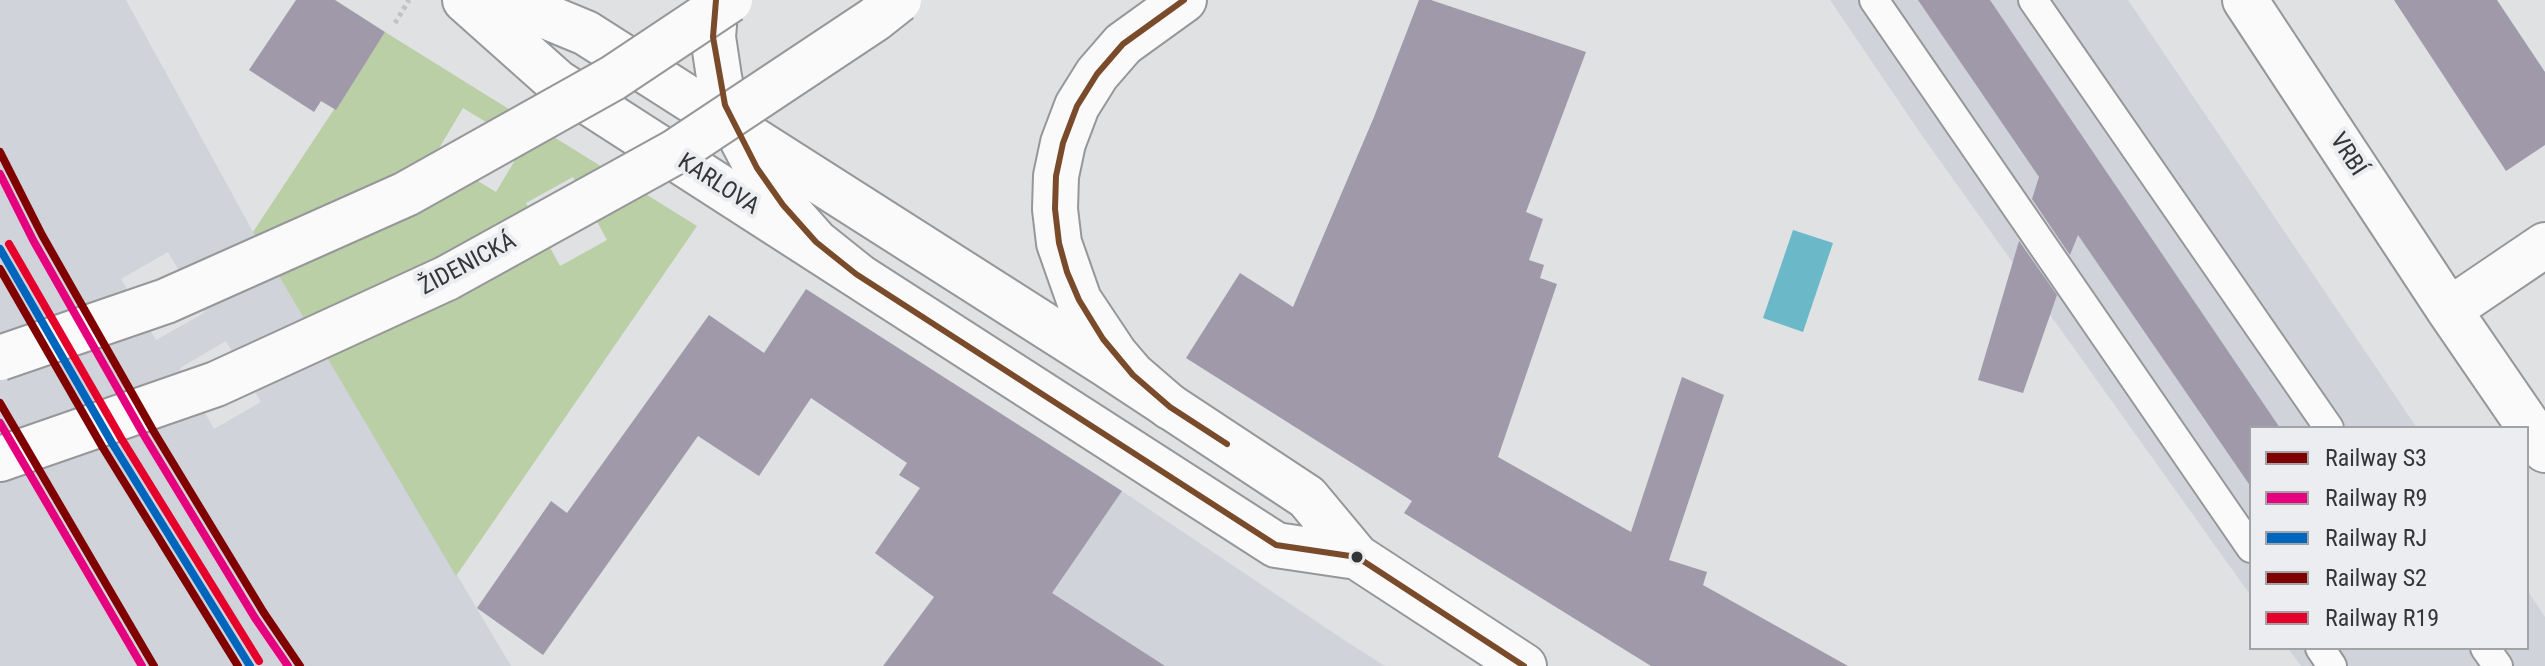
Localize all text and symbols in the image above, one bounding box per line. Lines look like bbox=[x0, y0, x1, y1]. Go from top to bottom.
street label: VRBÍ bbox=[2323, 128, 2371, 182]
street label: KARLOVA bbox=[672, 148, 764, 222]
street label: ŽIDENICKÁ bbox=[415, 228, 521, 302]
legend bbox=[2249, 426, 2529, 650]
text: Railway S3 bbox=[2325, 444, 2427, 472]
text: Railway R9 bbox=[2325, 484, 2427, 512]
text: Railway RJ bbox=[2325, 524, 2427, 552]
unlabelled marker bbox=[1349, 549, 1365, 565]
text: Railway S2 bbox=[2325, 564, 2427, 592]
text: Railway R19 bbox=[2325, 604, 2439, 632]

